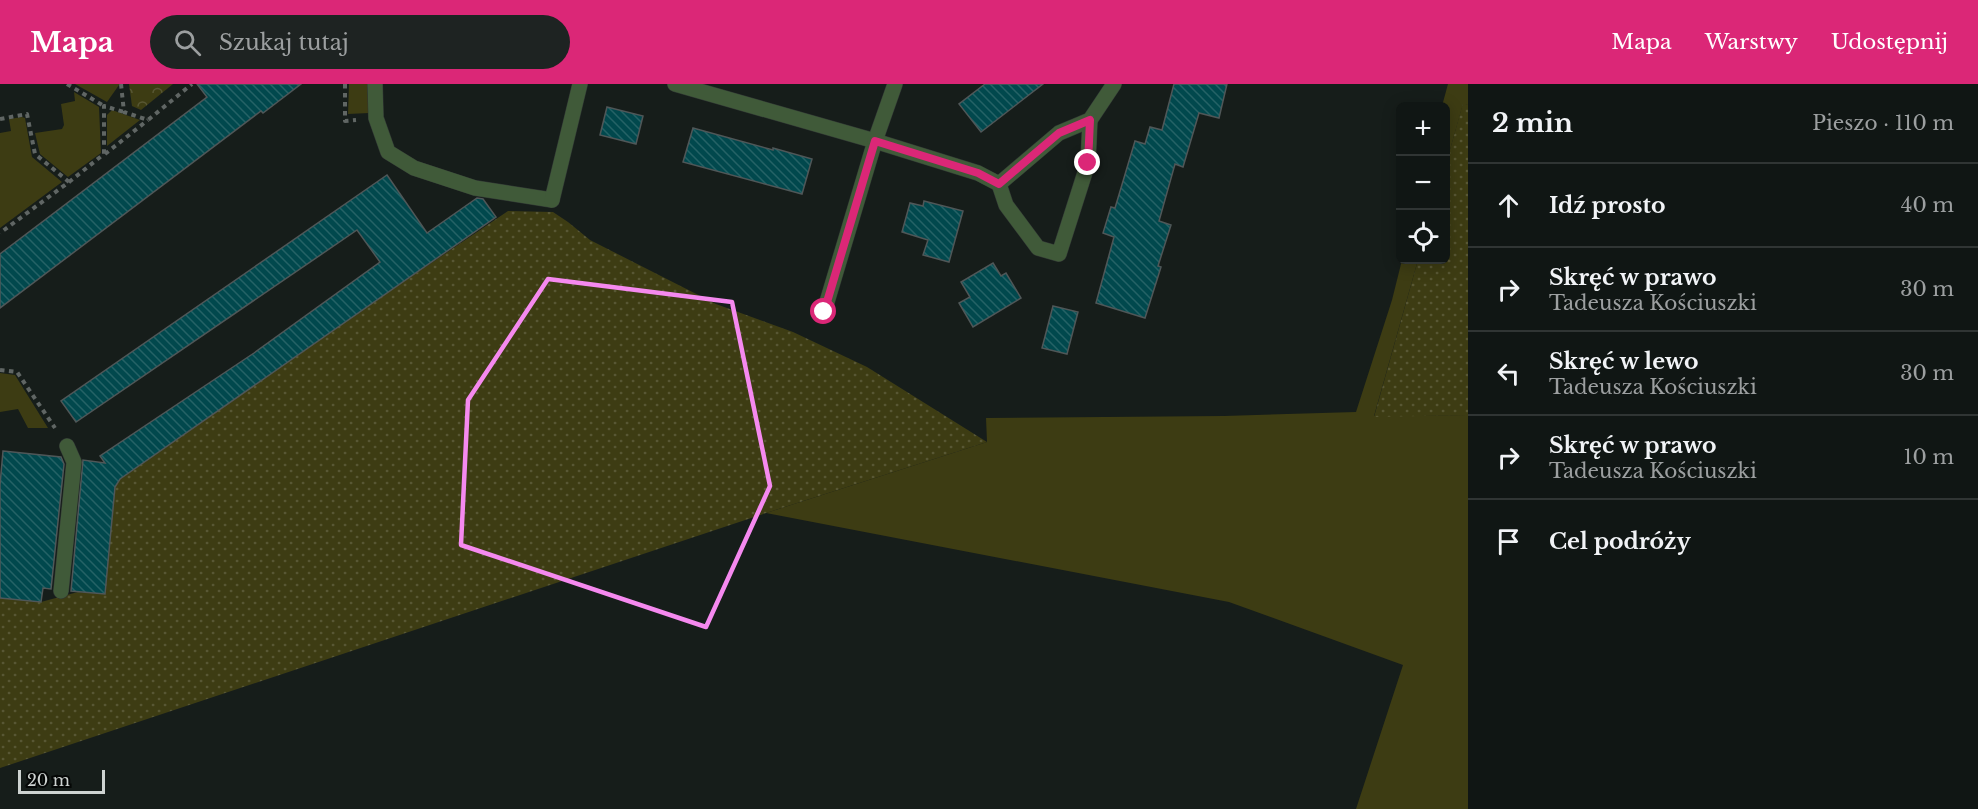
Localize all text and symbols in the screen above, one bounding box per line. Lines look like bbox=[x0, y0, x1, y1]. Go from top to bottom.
search box bbox=[150, 15, 570, 69]
text: Mapa bbox=[30, 25, 114, 60]
icon: search bbox=[171, 26, 204, 59]
text: Szukaj tutaj bbox=[219, 29, 349, 56]
text: Mapa bbox=[1611, 29, 1672, 55]
text: Warstwy bbox=[1705, 29, 1798, 55]
text: Udostępnij bbox=[1831, 29, 1948, 55]
map controls bbox=[1396, 102, 1450, 264]
button: + bbox=[1396, 102, 1450, 156]
text: 2 min bbox=[1492, 107, 1573, 139]
text: Pieszo · 110 m bbox=[1812, 111, 1954, 135]
route end bbox=[1074, 149, 1100, 175]
button: − bbox=[1396, 156, 1450, 210]
icon: ahead bbox=[1492, 189, 1525, 222]
text: Idź prosto bbox=[1549, 192, 1665, 219]
text: 40 m bbox=[1901, 193, 1954, 217]
button: locate bbox=[1396, 210, 1450, 264]
text: Skręć w prawo bbox=[1549, 264, 1716, 291]
icon: right bbox=[1492, 273, 1525, 306]
text: 30 m bbox=[1900, 277, 1954, 301]
text: Tadeusza Kościuszki bbox=[1549, 291, 1757, 315]
route start bbox=[810, 298, 836, 324]
text: Skręć w lewo bbox=[1549, 348, 1698, 375]
icon: left bbox=[1492, 357, 1525, 390]
text: 30 m bbox=[1900, 361, 1954, 385]
text: Tadeusza Kościuszki bbox=[1549, 375, 1757, 399]
text: Skręć w prawo bbox=[1549, 432, 1716, 459]
icon: right bbox=[1492, 441, 1525, 474]
text: 10 m bbox=[1904, 445, 1954, 469]
text: Tadeusza Kościuszki bbox=[1549, 459, 1757, 483]
icon: arrive bbox=[1492, 525, 1525, 558]
text: Cel podróży bbox=[1549, 528, 1691, 555]
scale bar bbox=[18, 767, 105, 794]
text: 20 m bbox=[27, 770, 70, 790]

